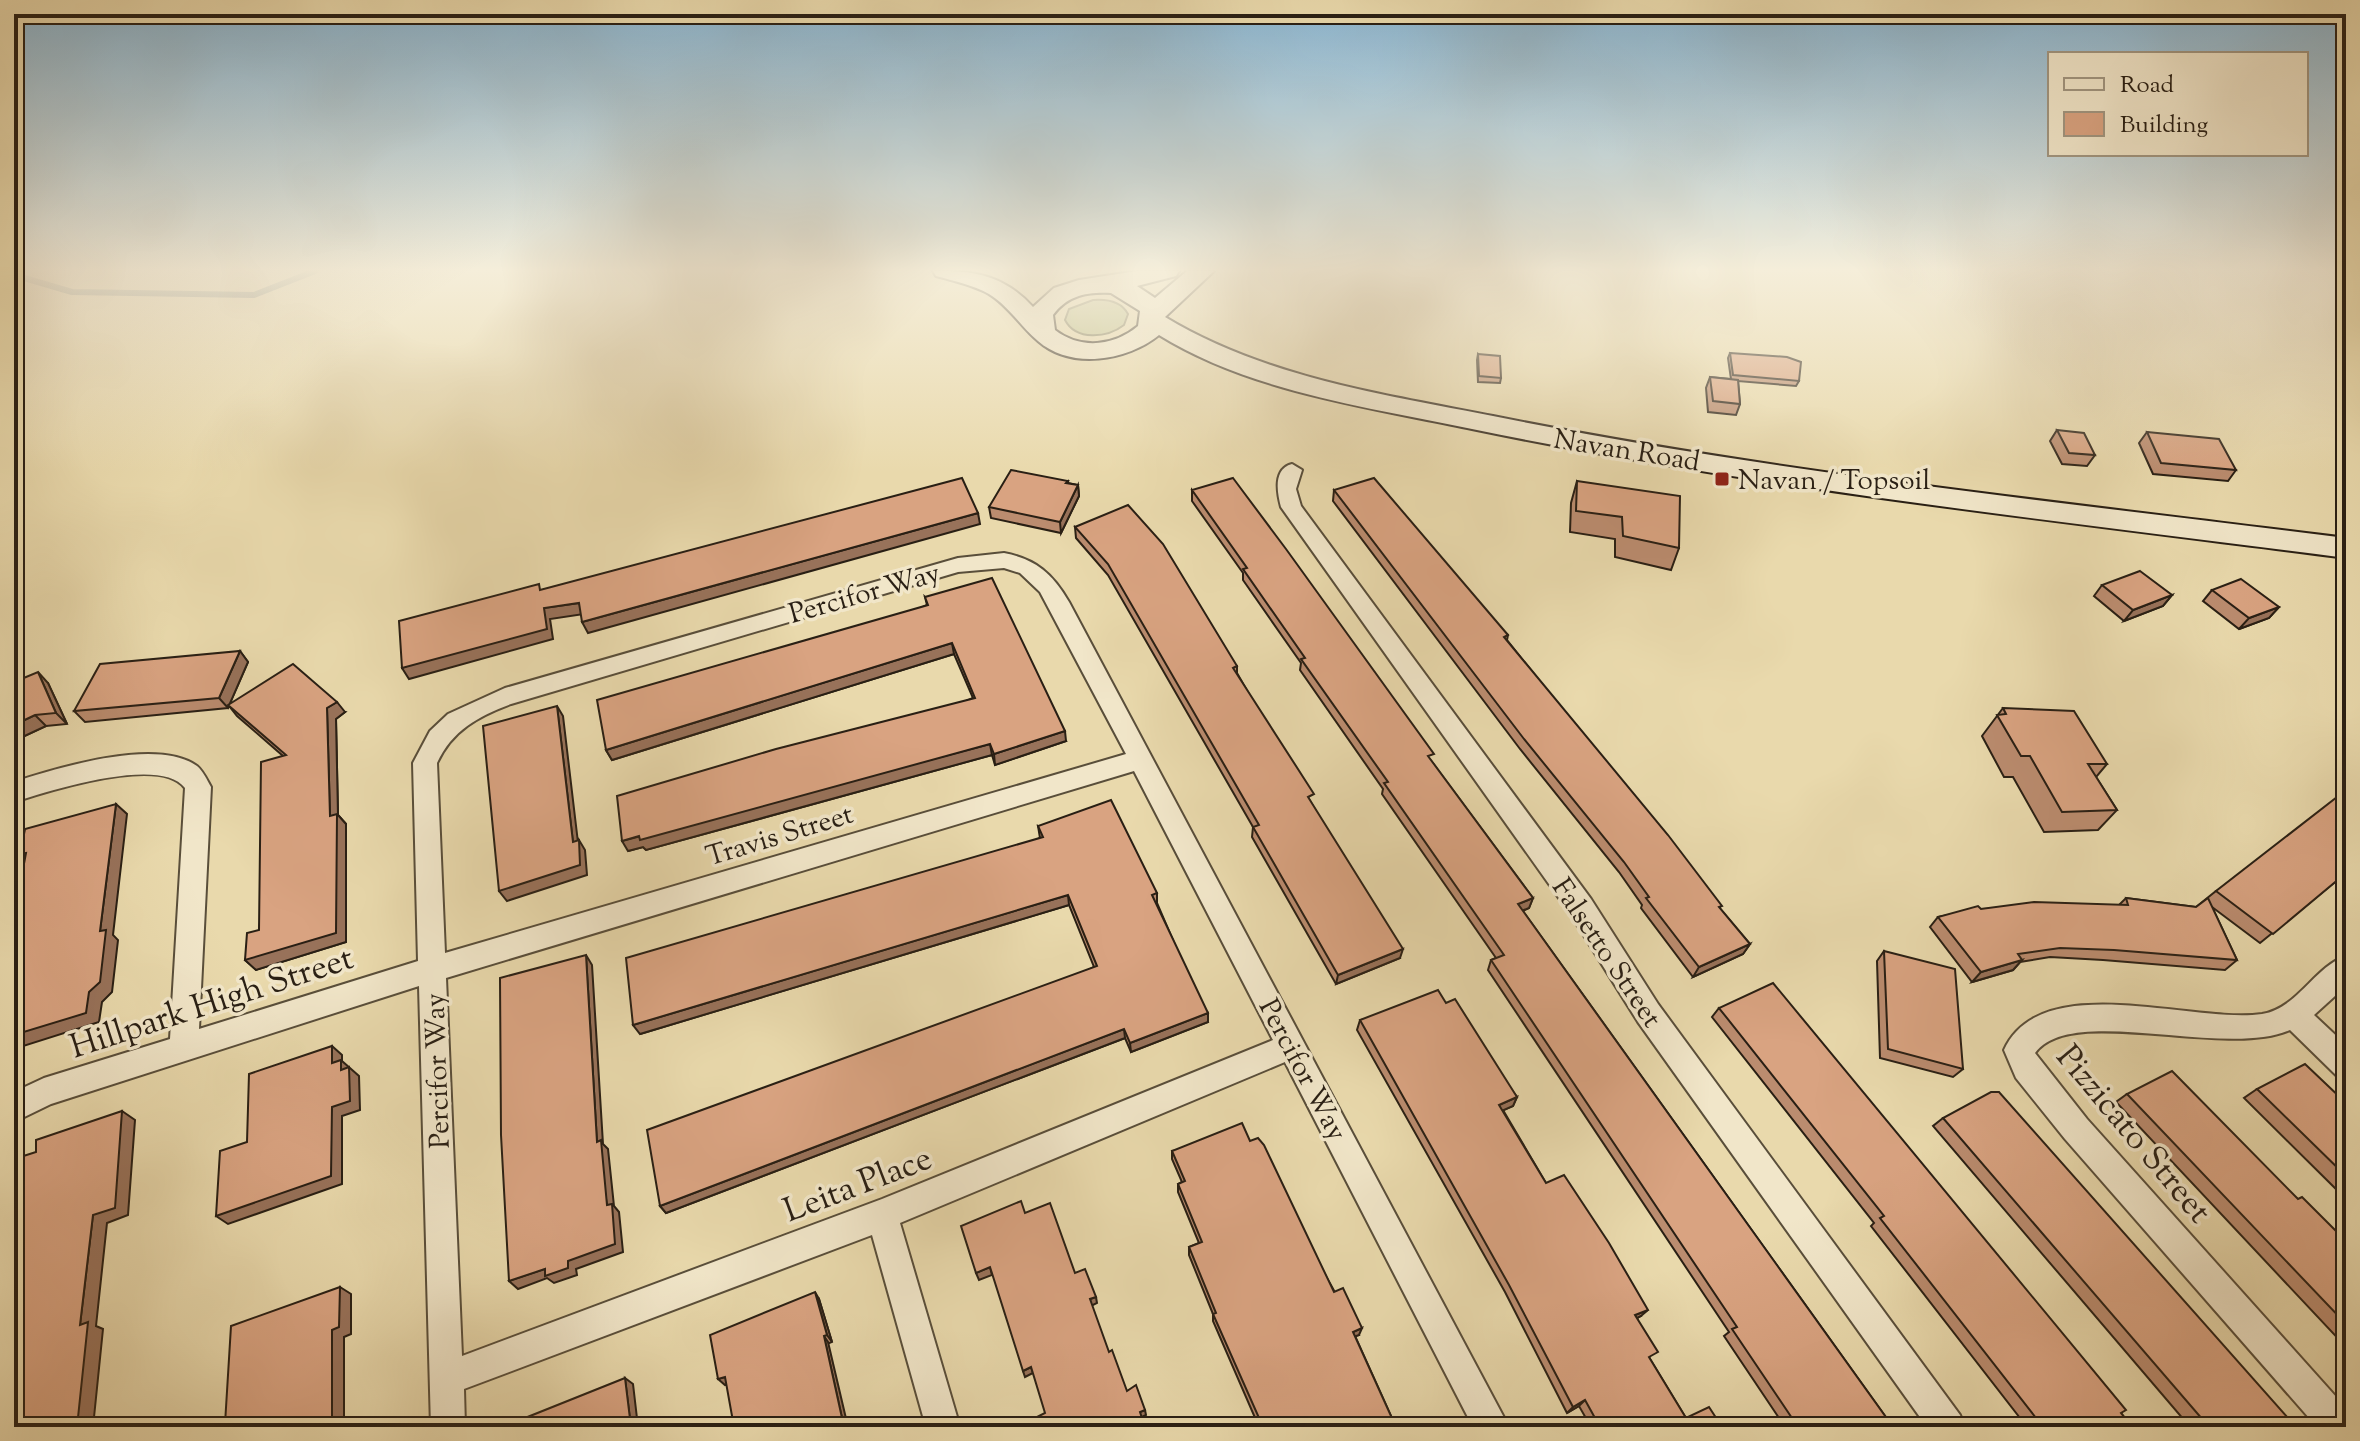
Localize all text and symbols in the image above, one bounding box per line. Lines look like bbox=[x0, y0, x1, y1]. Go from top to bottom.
legend bbox=[2048, 52, 2308, 156]
text: Road bbox=[2120, 69, 2174, 103]
text: Building bbox=[2120, 109, 2209, 143]
street label: Navan Road bbox=[1550, 421, 1703, 483]
place label: Navan / Topsoil bbox=[1738, 462, 1930, 502]
marker: Navan / Topsoil bbox=[1713, 470, 1731, 488]
street label: Percifor Way bbox=[785, 554, 945, 636]
street label: Travis Street bbox=[701, 795, 859, 878]
street label: Falsetto Street bbox=[1541, 871, 1671, 1037]
street label: Hillpark High Street bbox=[64, 935, 361, 1073]
street label: Percifor Way bbox=[416, 992, 462, 1149]
street label: Percifor Way bbox=[1247, 992, 1356, 1149]
street label: Pizzicato Street bbox=[2043, 1035, 2222, 1235]
street label: Leita Place bbox=[777, 1136, 940, 1237]

